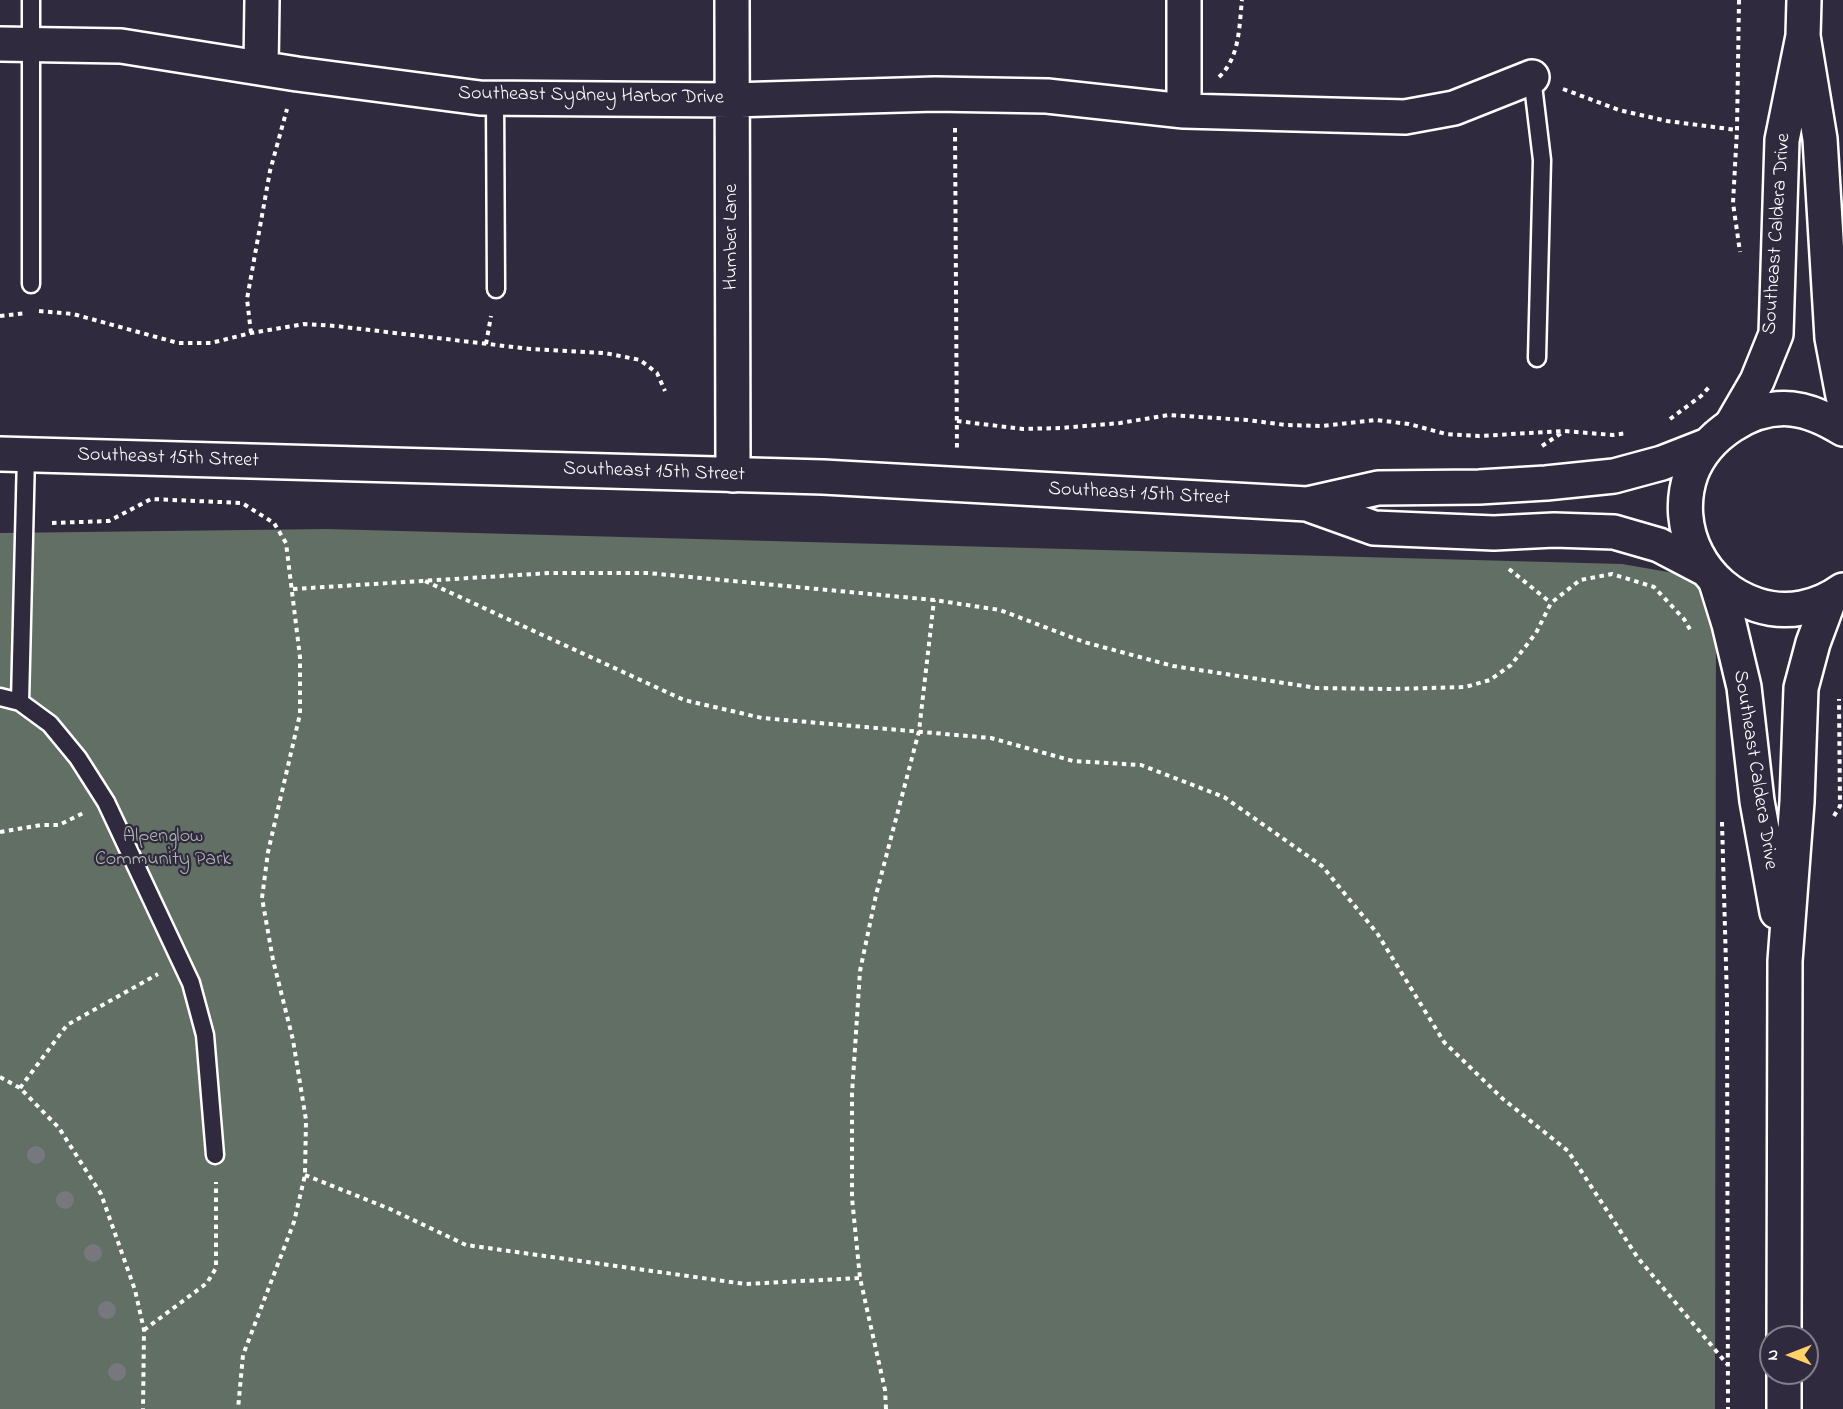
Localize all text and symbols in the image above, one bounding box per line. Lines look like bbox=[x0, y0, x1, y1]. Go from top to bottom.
street label: Southeast Sydney Harbor Drive bbox=[458, 83, 724, 111]
street label: Southeast Caldera Drive bbox=[1759, 133, 1797, 335]
street label: Humber Lane bbox=[721, 184, 745, 290]
street label: Southeast 15th Street bbox=[77, 444, 259, 474]
street label: Southeast 15th Street bbox=[563, 458, 745, 488]
street label: Southeast 15th Street bbox=[1048, 478, 1230, 512]
street label: Southeast Caldera Drive bbox=[1726, 669, 1782, 871]
park label: Alpenglow Community Park bbox=[95, 826, 231, 873]
north arrow bbox=[1759, 1325, 1819, 1385]
text: N bbox=[1761, 1350, 1785, 1360]

